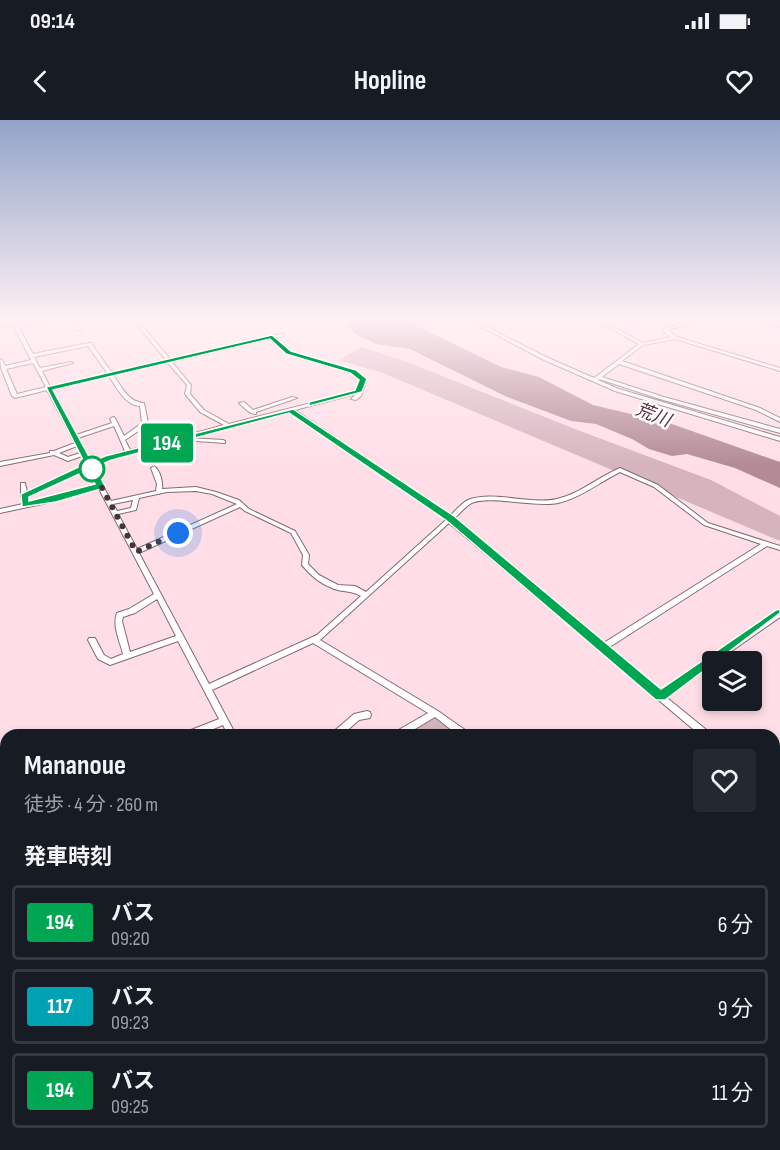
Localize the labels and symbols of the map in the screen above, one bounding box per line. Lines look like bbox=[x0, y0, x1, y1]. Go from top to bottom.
water label: 荒川 bbox=[632, 399, 675, 432]
line badge: 194 bbox=[132, 424, 201, 462]
unlabelled marker bbox=[79, 456, 105, 482]
your location bbox=[163, 518, 193, 548]

